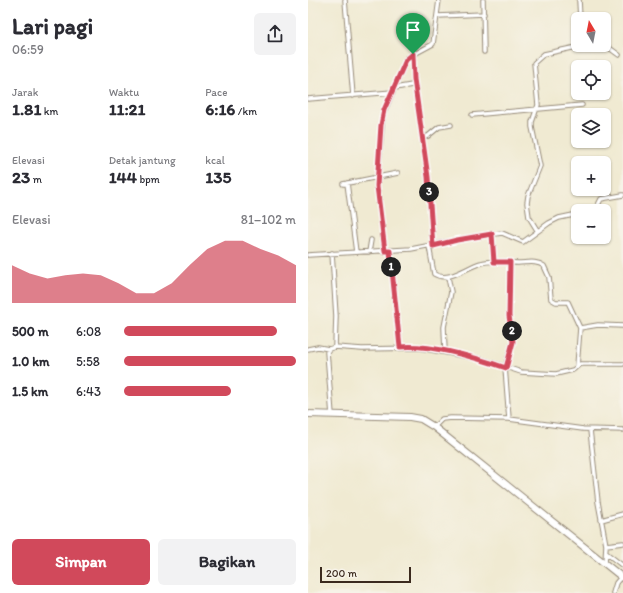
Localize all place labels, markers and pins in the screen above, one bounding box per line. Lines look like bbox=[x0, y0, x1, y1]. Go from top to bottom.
pin bbox=[396, 13, 430, 54]
pin: 3 bbox=[419, 182, 439, 202]
pin: 1 bbox=[381, 257, 401, 277]
pin: 2 bbox=[502, 321, 522, 341]

